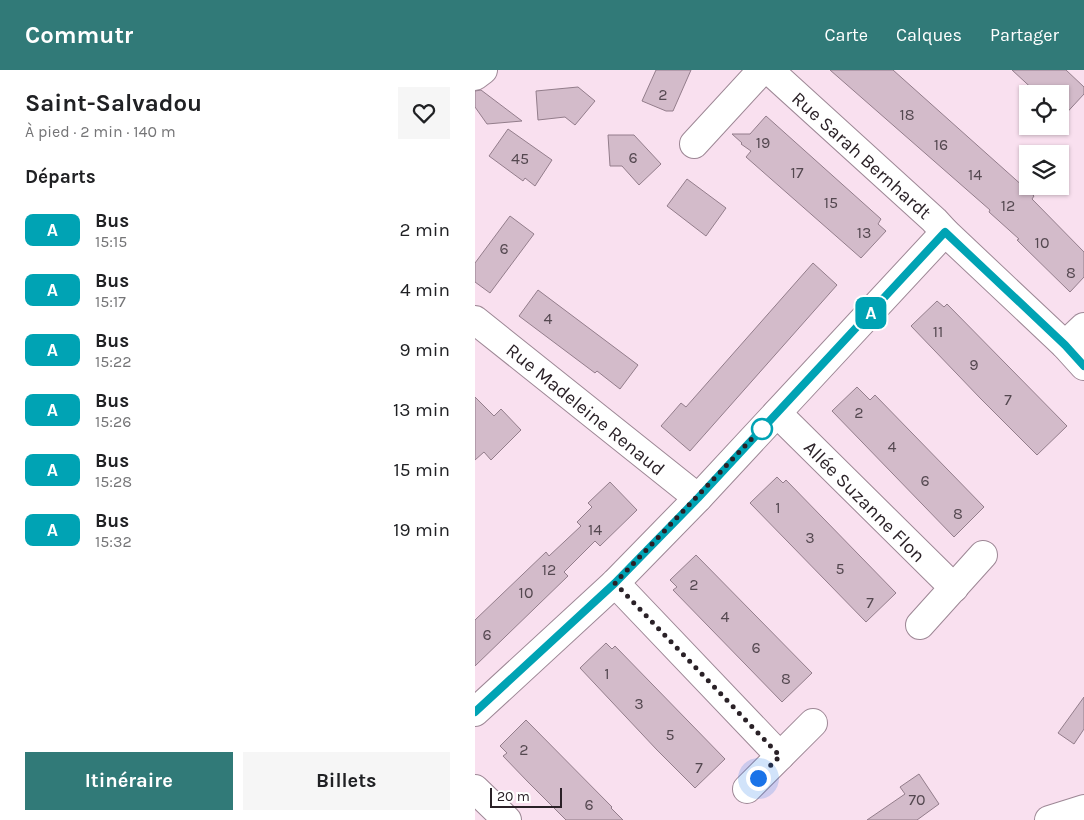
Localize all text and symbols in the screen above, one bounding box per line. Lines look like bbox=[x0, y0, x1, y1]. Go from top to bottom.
text: Commutr bbox=[25, 21, 133, 49]
text: Carte bbox=[824, 24, 868, 46]
text: Calques bbox=[896, 24, 962, 46]
text: Partager bbox=[990, 24, 1059, 46]
house number: 2 bbox=[658, 85, 668, 104]
map controls bbox=[1019, 85, 1069, 195]
button: locate bbox=[1019, 85, 1069, 135]
button: heart bbox=[398, 87, 450, 139]
street label: Rue Sarah Bernhardt bbox=[787, 87, 935, 224]
text: Saint-Salvadou bbox=[25, 89, 202, 117]
house number: 18 bbox=[899, 105, 915, 124]
text: À pied · 2 min · 140 m bbox=[25, 122, 176, 141]
house number: 19 bbox=[756, 133, 770, 152]
house number: 16 bbox=[934, 135, 948, 154]
button: layers bbox=[1019, 145, 1069, 195]
house number: 6 bbox=[628, 148, 638, 167]
house number: 45 bbox=[511, 149, 529, 168]
house number: 17 bbox=[791, 163, 804, 182]
house number: 14 bbox=[968, 165, 982, 184]
text: Départs bbox=[25, 166, 96, 188]
house number: 15 bbox=[824, 193, 838, 212]
house number: 12 bbox=[1001, 196, 1015, 215]
text: Bus bbox=[95, 210, 129, 232]
text: A bbox=[47, 219, 58, 241]
text: 2 min bbox=[400, 219, 450, 241]
house number: 13 bbox=[857, 223, 871, 242]
text: 15:15 bbox=[95, 232, 127, 251]
house number: 10 bbox=[1035, 233, 1049, 252]
house number: 6 bbox=[499, 239, 509, 258]
house number: 8 bbox=[1066, 263, 1076, 282]
text: Bus bbox=[95, 270, 129, 292]
text: A bbox=[47, 279, 58, 301]
text: 4 min bbox=[400, 279, 450, 301]
text: 15:17 bbox=[95, 292, 126, 311]
line badge: A bbox=[855, 297, 887, 329]
text: A bbox=[865, 302, 877, 324]
house number: 4 bbox=[544, 309, 553, 328]
house number: 11 bbox=[933, 322, 943, 341]
text: Bus bbox=[95, 330, 129, 352]
text: A bbox=[47, 339, 58, 361]
text: 9 min bbox=[400, 339, 450, 361]
street label: Rue Madeleine Renaud bbox=[502, 339, 669, 480]
text: 15:22 bbox=[95, 352, 132, 371]
house number: 9 bbox=[969, 355, 979, 374]
text: Bus bbox=[95, 390, 129, 412]
house number: 7 bbox=[1004, 390, 1012, 409]
text: A bbox=[47, 399, 58, 421]
text: 13 min bbox=[393, 399, 450, 421]
house number: 2 bbox=[854, 403, 864, 422]
text: 15:26 bbox=[95, 412, 131, 431]
unlabelled marker bbox=[751, 418, 773, 440]
street label: Allée Suzanne Flon bbox=[799, 437, 929, 567]
house number: 4 bbox=[888, 437, 897, 456]
text: Bus bbox=[95, 450, 129, 472]
text: A bbox=[47, 459, 58, 481]
text: 15 min bbox=[394, 459, 450, 481]
house number: 6 bbox=[920, 471, 930, 490]
text: 15:28 bbox=[95, 472, 132, 491]
house number: 1 bbox=[775, 498, 781, 517]
house number: 8 bbox=[953, 504, 963, 523]
text: Bus bbox=[95, 510, 129, 532]
text: A bbox=[47, 519, 58, 541]
text: 19 min bbox=[393, 519, 450, 541]
house number: 14 bbox=[588, 520, 602, 539]
house number: 3 bbox=[805, 528, 815, 547]
text: 15:32 bbox=[95, 532, 132, 551]
house number: 5 bbox=[835, 559, 845, 578]
house number: 12 bbox=[542, 560, 556, 579]
house number: 2 bbox=[689, 575, 699, 594]
house number: 10 bbox=[519, 583, 533, 602]
house number: 7 bbox=[866, 593, 874, 612]
house number: 4 bbox=[721, 607, 730, 626]
house number: 6 bbox=[482, 625, 492, 644]
house number: 6 bbox=[751, 638, 761, 657]
house number: 1 bbox=[604, 664, 610, 683]
house number: 8 bbox=[781, 669, 791, 688]
house number: 3 bbox=[634, 694, 644, 713]
house number: 5 bbox=[665, 725, 675, 744]
house number: 2 bbox=[519, 740, 529, 759]
button: Itinéraire bbox=[25, 752, 233, 810]
button: Billets bbox=[243, 752, 450, 810]
house number: 7 bbox=[695, 758, 703, 777]
your location bbox=[746, 766, 771, 791]
scale bar bbox=[490, 785, 563, 808]
text: 20 m bbox=[497, 788, 530, 805]
house number: 70 bbox=[908, 790, 926, 809]
house number: 6 bbox=[584, 795, 594, 814]

